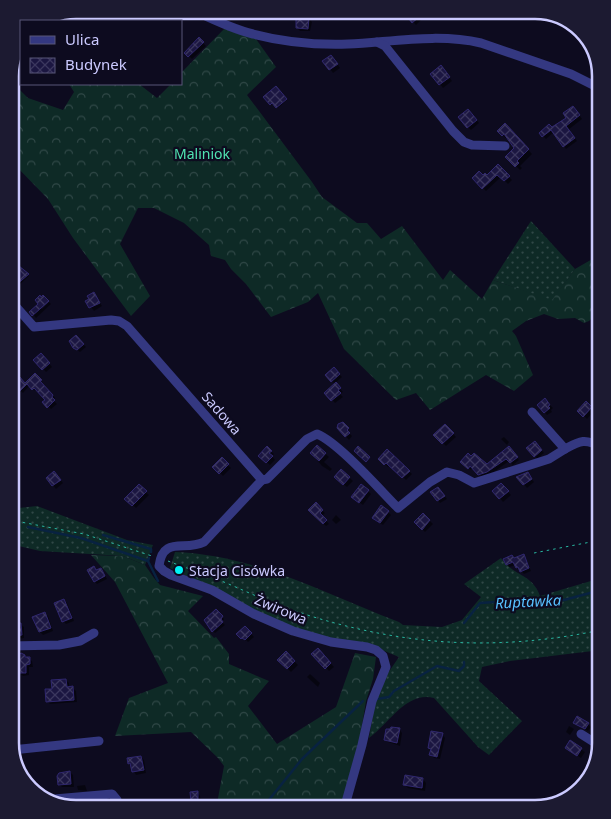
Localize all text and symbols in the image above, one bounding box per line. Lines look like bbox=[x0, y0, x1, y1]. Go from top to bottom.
legend bbox=[20, 20, 182, 85]
text: Ulica bbox=[65, 29, 99, 49]
text: Budynek bbox=[65, 54, 127, 74]
park label: Maliniok bbox=[174, 144, 231, 163]
street label: Sadowa bbox=[198, 387, 246, 439]
place label: Stacja Cisówka bbox=[189, 561, 285, 580]
marker: Stacja Cisówka bbox=[173, 564, 185, 576]
street label: Żwirowa bbox=[252, 589, 310, 629]
water label: Ruptawka bbox=[494, 589, 562, 613]

